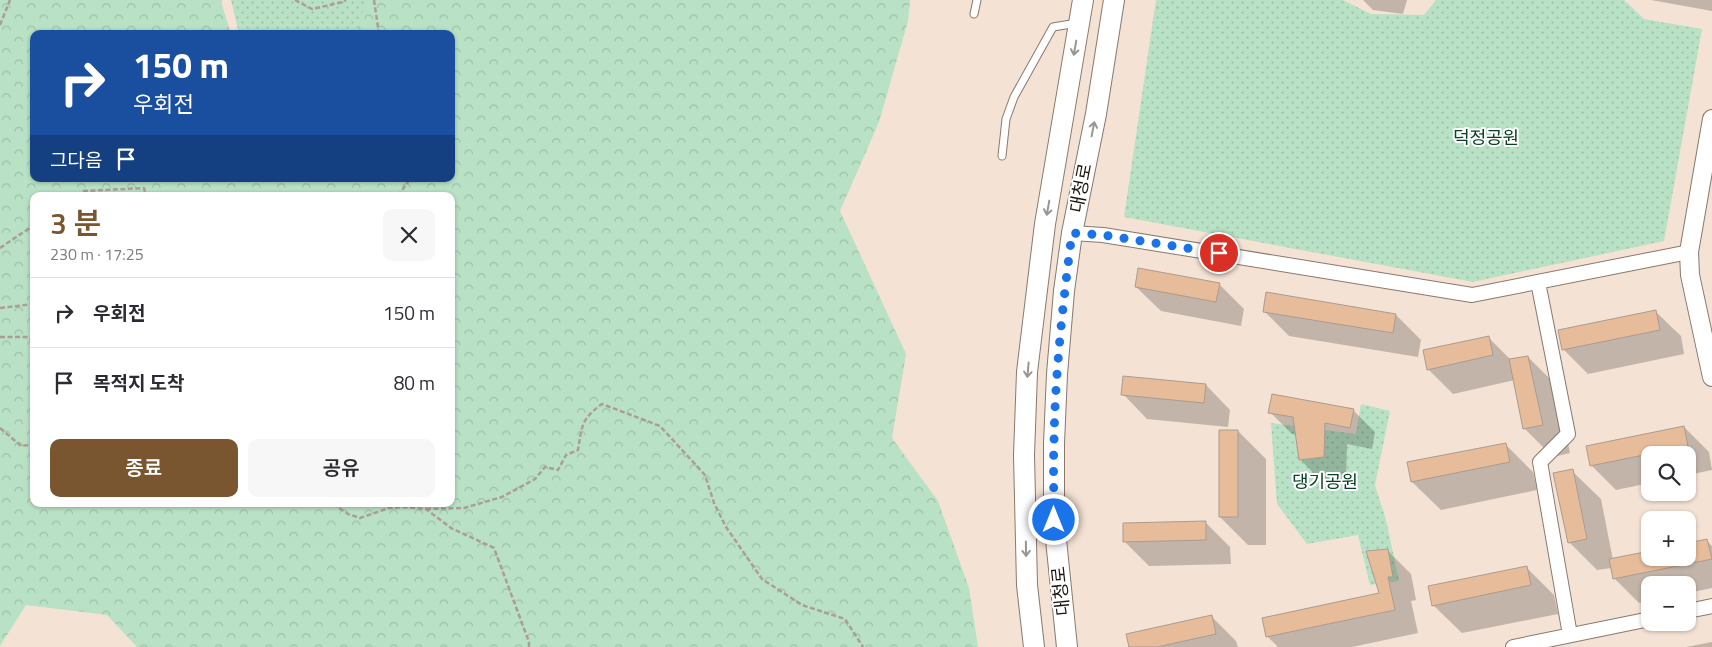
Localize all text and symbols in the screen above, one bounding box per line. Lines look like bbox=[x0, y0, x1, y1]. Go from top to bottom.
text: 150 m bbox=[133, 38, 229, 92]
one-way arrow bbox=[1069, 40, 1079, 56]
icon: right bbox=[50, 50, 115, 115]
text: 우회전 bbox=[133, 87, 194, 121]
one-way arrow bbox=[1089, 122, 1099, 138]
park label: 덕정공원 bbox=[1453, 124, 1519, 151]
text: 그다음 bbox=[50, 145, 102, 174]
icon: arrive bbox=[112, 145, 140, 173]
street label: 대청로 bbox=[1063, 161, 1099, 215]
text: 3 분 bbox=[50, 200, 101, 246]
one-way arrow bbox=[1042, 200, 1052, 216]
button: close bbox=[383, 209, 435, 261]
pin bbox=[1198, 232, 1240, 274]
icon: arrive bbox=[1205, 239, 1233, 267]
text: 230 m · 17:25 bbox=[50, 242, 144, 266]
text: 우회전 bbox=[93, 298, 145, 327]
text: 150 m bbox=[383, 298, 435, 327]
icon: right bbox=[50, 299, 78, 327]
one-way arrow bbox=[1023, 361, 1033, 377]
text: 목적지 도착 bbox=[93, 368, 185, 397]
text: 80 m bbox=[394, 368, 435, 397]
icon: arrive bbox=[50, 369, 78, 397]
button: 종료 bbox=[50, 439, 238, 497]
button: 공유 bbox=[248, 439, 435, 497]
map controls bbox=[1641, 446, 1696, 631]
button: search bbox=[1641, 446, 1696, 501]
park label: 댕기공원 bbox=[1292, 468, 1358, 495]
position arrow bbox=[1027, 493, 1079, 545]
button: + bbox=[1641, 511, 1696, 566]
one-way arrow bbox=[1021, 541, 1031, 557]
street label: 대청로 bbox=[1044, 565, 1077, 617]
button: − bbox=[1641, 576, 1696, 631]

